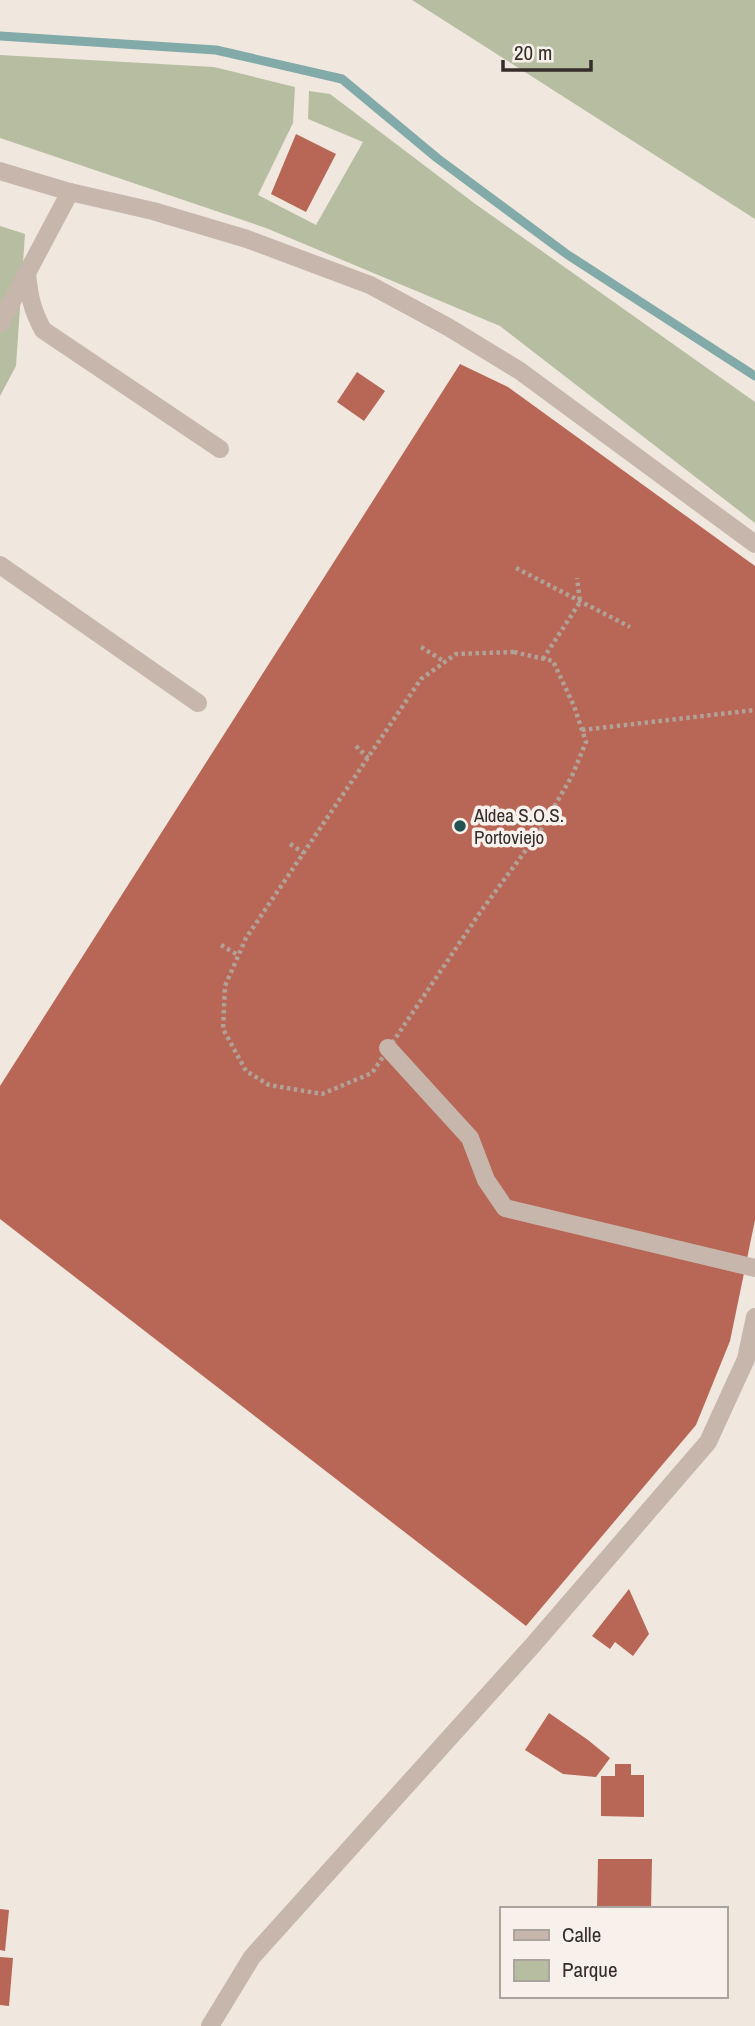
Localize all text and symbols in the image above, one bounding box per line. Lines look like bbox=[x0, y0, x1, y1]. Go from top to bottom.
scale bar bbox=[503, 28, 590, 72]
text: 20 m bbox=[514, 38, 552, 67]
place label: Aldea S.O.S. Portoviejo bbox=[473, 802, 564, 850]
marker: Aldea S.O.S. Portoviejo bbox=[452, 818, 468, 834]
legend bbox=[500, 1907, 727, 1998]
text: Calle bbox=[562, 1920, 601, 1949]
text: Parque bbox=[562, 1955, 618, 1984]

